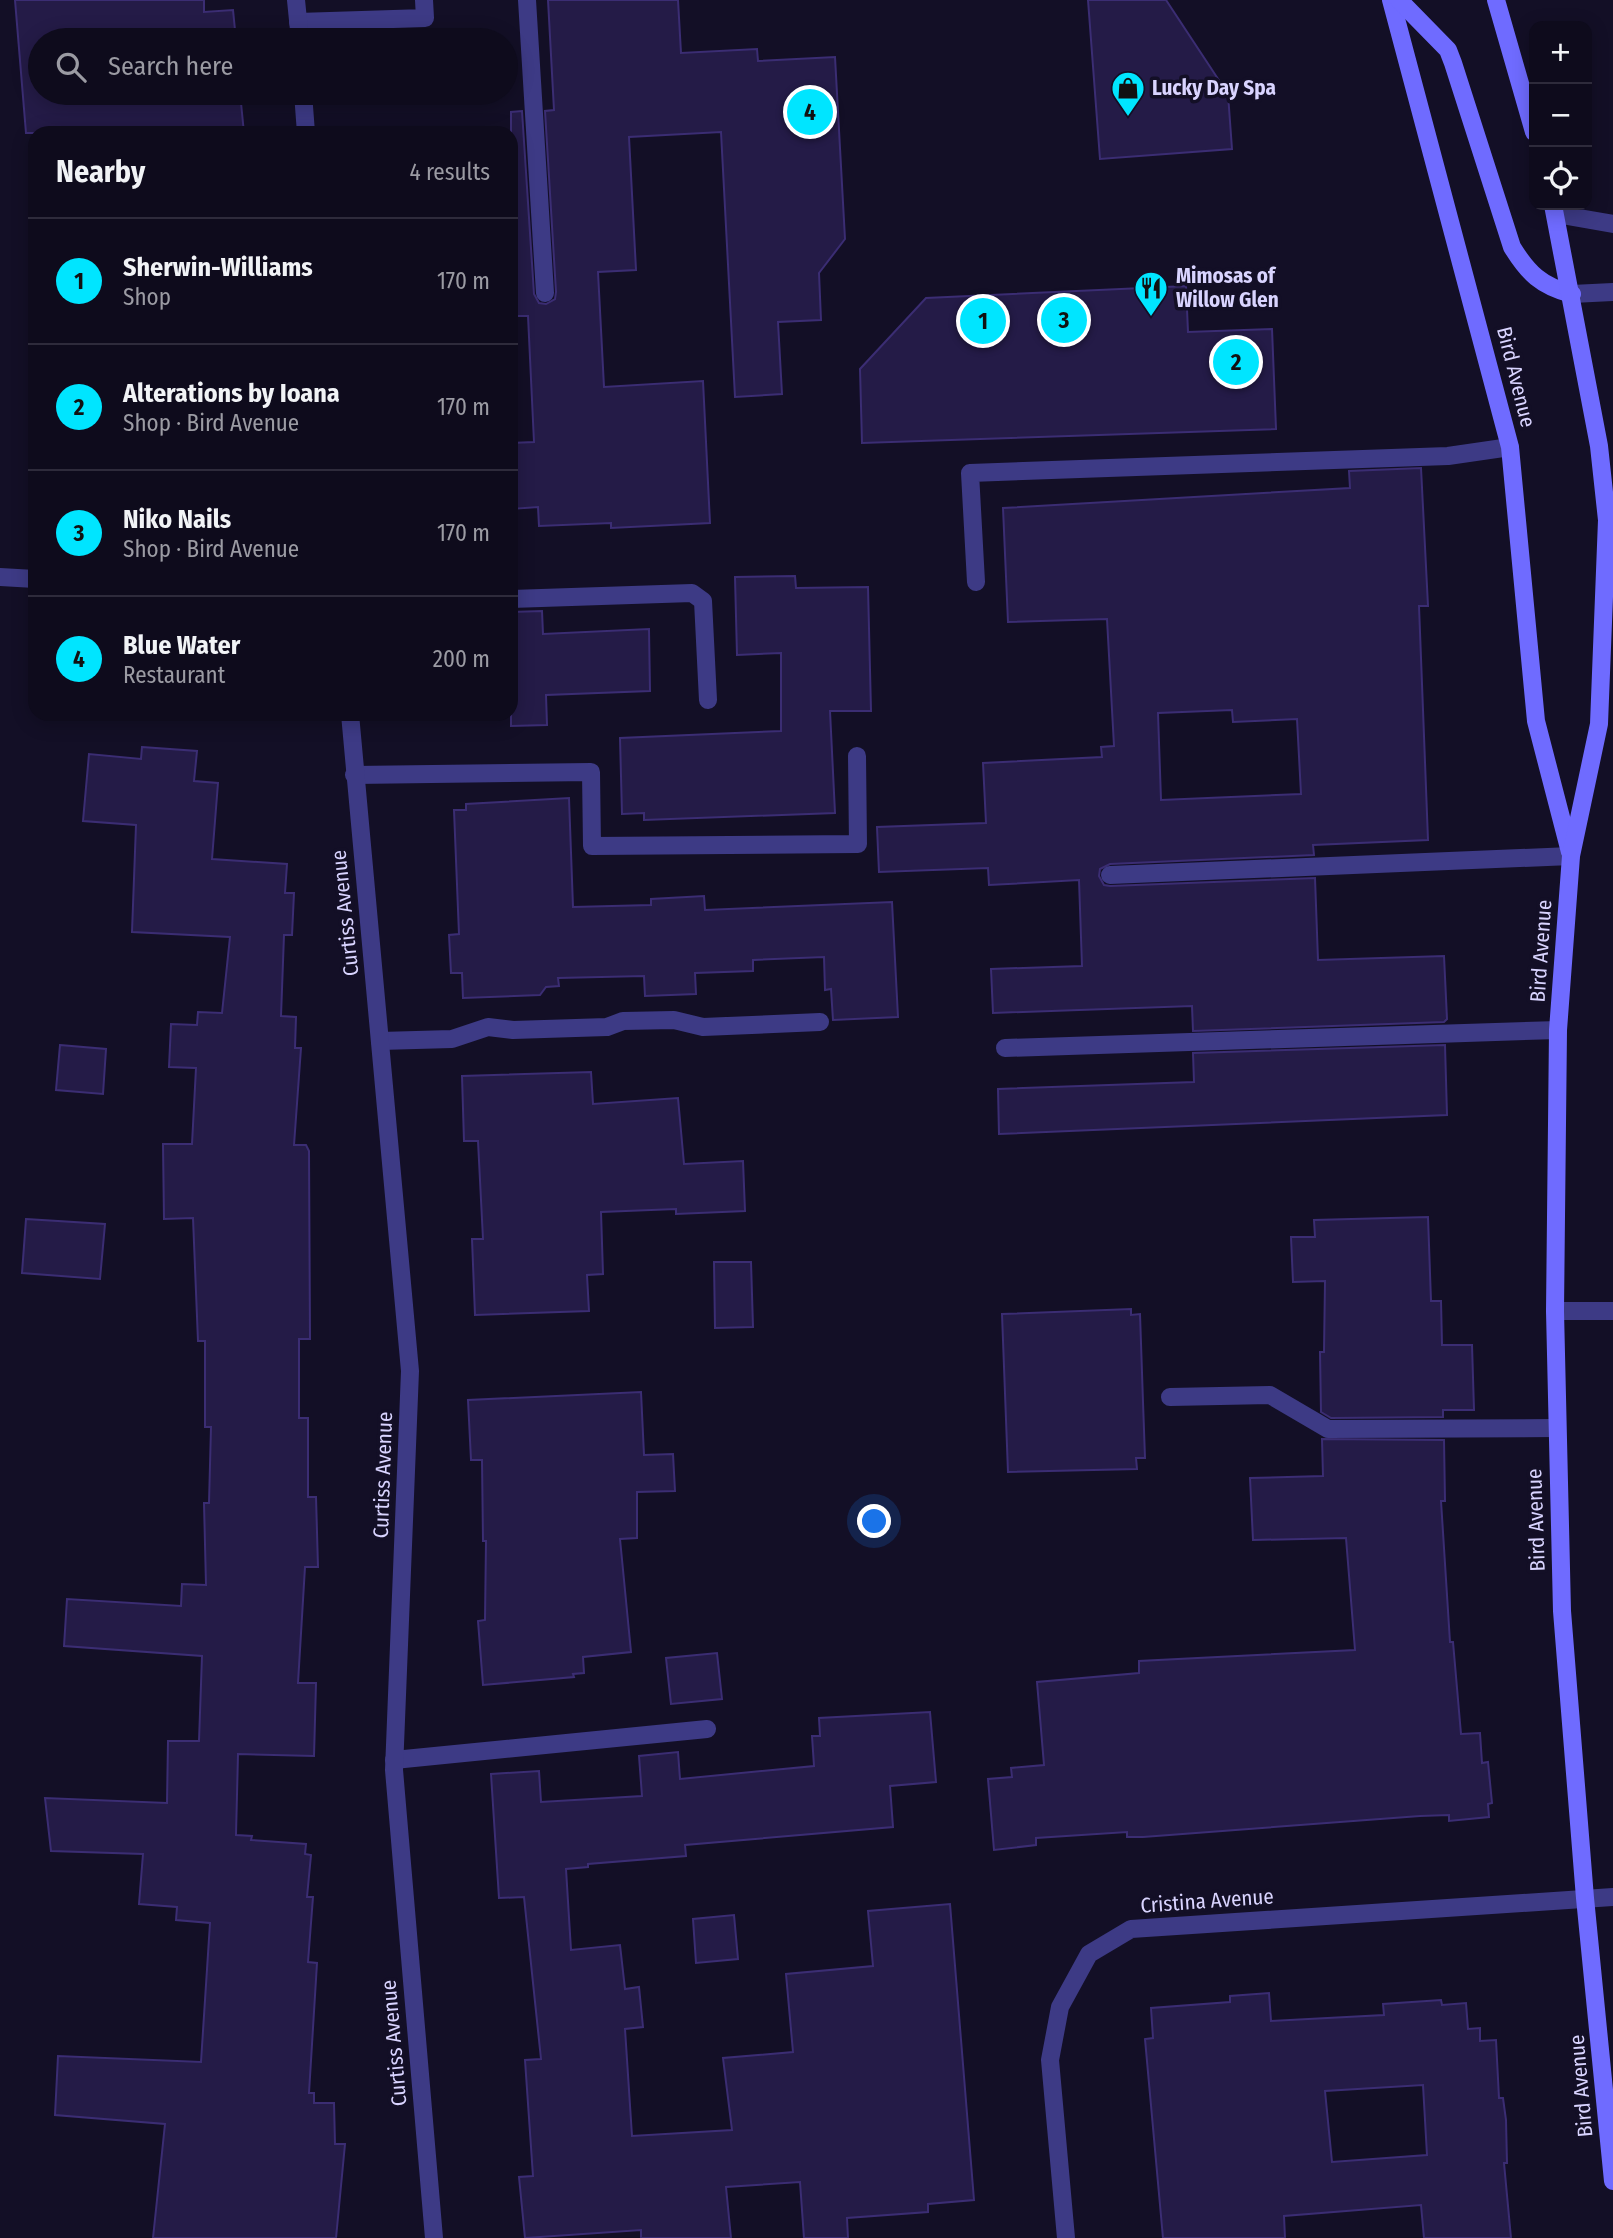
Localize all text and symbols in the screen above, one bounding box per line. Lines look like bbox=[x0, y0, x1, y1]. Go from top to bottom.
map controls bbox=[1529, 21, 1592, 210]
button: + bbox=[1529, 21, 1592, 84]
search box bbox=[28, 28, 518, 105]
icon: search bbox=[52, 48, 90, 86]
text: Search here bbox=[108, 51, 233, 82]
shop icon: Lucky Day Spa bbox=[1109, 69, 1147, 118]
place label: Lucky Day Spa bbox=[1152, 75, 1276, 101]
button: − bbox=[1529, 84, 1592, 147]
pin: 4 bbox=[787, 86, 833, 138]
button: locate bbox=[1529, 147, 1592, 210]
text: Nearby bbox=[56, 154, 145, 190]
text: 4 results bbox=[409, 158, 490, 186]
text: Sherwin-Williams bbox=[123, 252, 313, 283]
place label: Mimosas of Willow Glen bbox=[1176, 263, 1279, 313]
text: 1 bbox=[74, 267, 84, 295]
text: 170 m bbox=[437, 267, 490, 295]
restaurant icon: Mimosas of Willow Glen bbox=[1132, 269, 1170, 318]
text: Shop bbox=[123, 283, 171, 311]
pin: 3 bbox=[1041, 294, 1087, 346]
pin: 1 bbox=[960, 295, 1006, 347]
street label: Bird Avenue bbox=[1491, 324, 1541, 430]
pin: 2 bbox=[1213, 336, 1259, 388]
text: Alterations by Ioana bbox=[123, 378, 340, 409]
text: 2 bbox=[74, 393, 84, 421]
text: 170 m bbox=[437, 393, 490, 421]
text: Shop · Bird Avenue bbox=[123, 409, 299, 437]
text: Niko Nails bbox=[123, 504, 231, 535]
text: 3 bbox=[74, 519, 84, 547]
text: 170 m bbox=[437, 519, 490, 547]
text: Shop · Bird Avenue bbox=[123, 535, 299, 563]
text: Blue Water bbox=[123, 630, 240, 661]
text: 4 bbox=[73, 645, 85, 673]
text: 200 m bbox=[433, 645, 490, 673]
text: Restaurant bbox=[123, 661, 225, 689]
street label: Curtiss Avenue bbox=[325, 849, 365, 977]
street label: Bird Avenue bbox=[1524, 899, 1558, 1003]
street label: Curtiss Avenue bbox=[368, 1411, 398, 1539]
street label: Bird Avenue bbox=[1521, 1468, 1551, 1572]
your location bbox=[857, 1504, 891, 1538]
street label: Cristina Avenue bbox=[1140, 1883, 1274, 1919]
street label: Curtiss Avenue bbox=[376, 1979, 412, 2107]
street label: Bird Avenue bbox=[1564, 2034, 1598, 2138]

